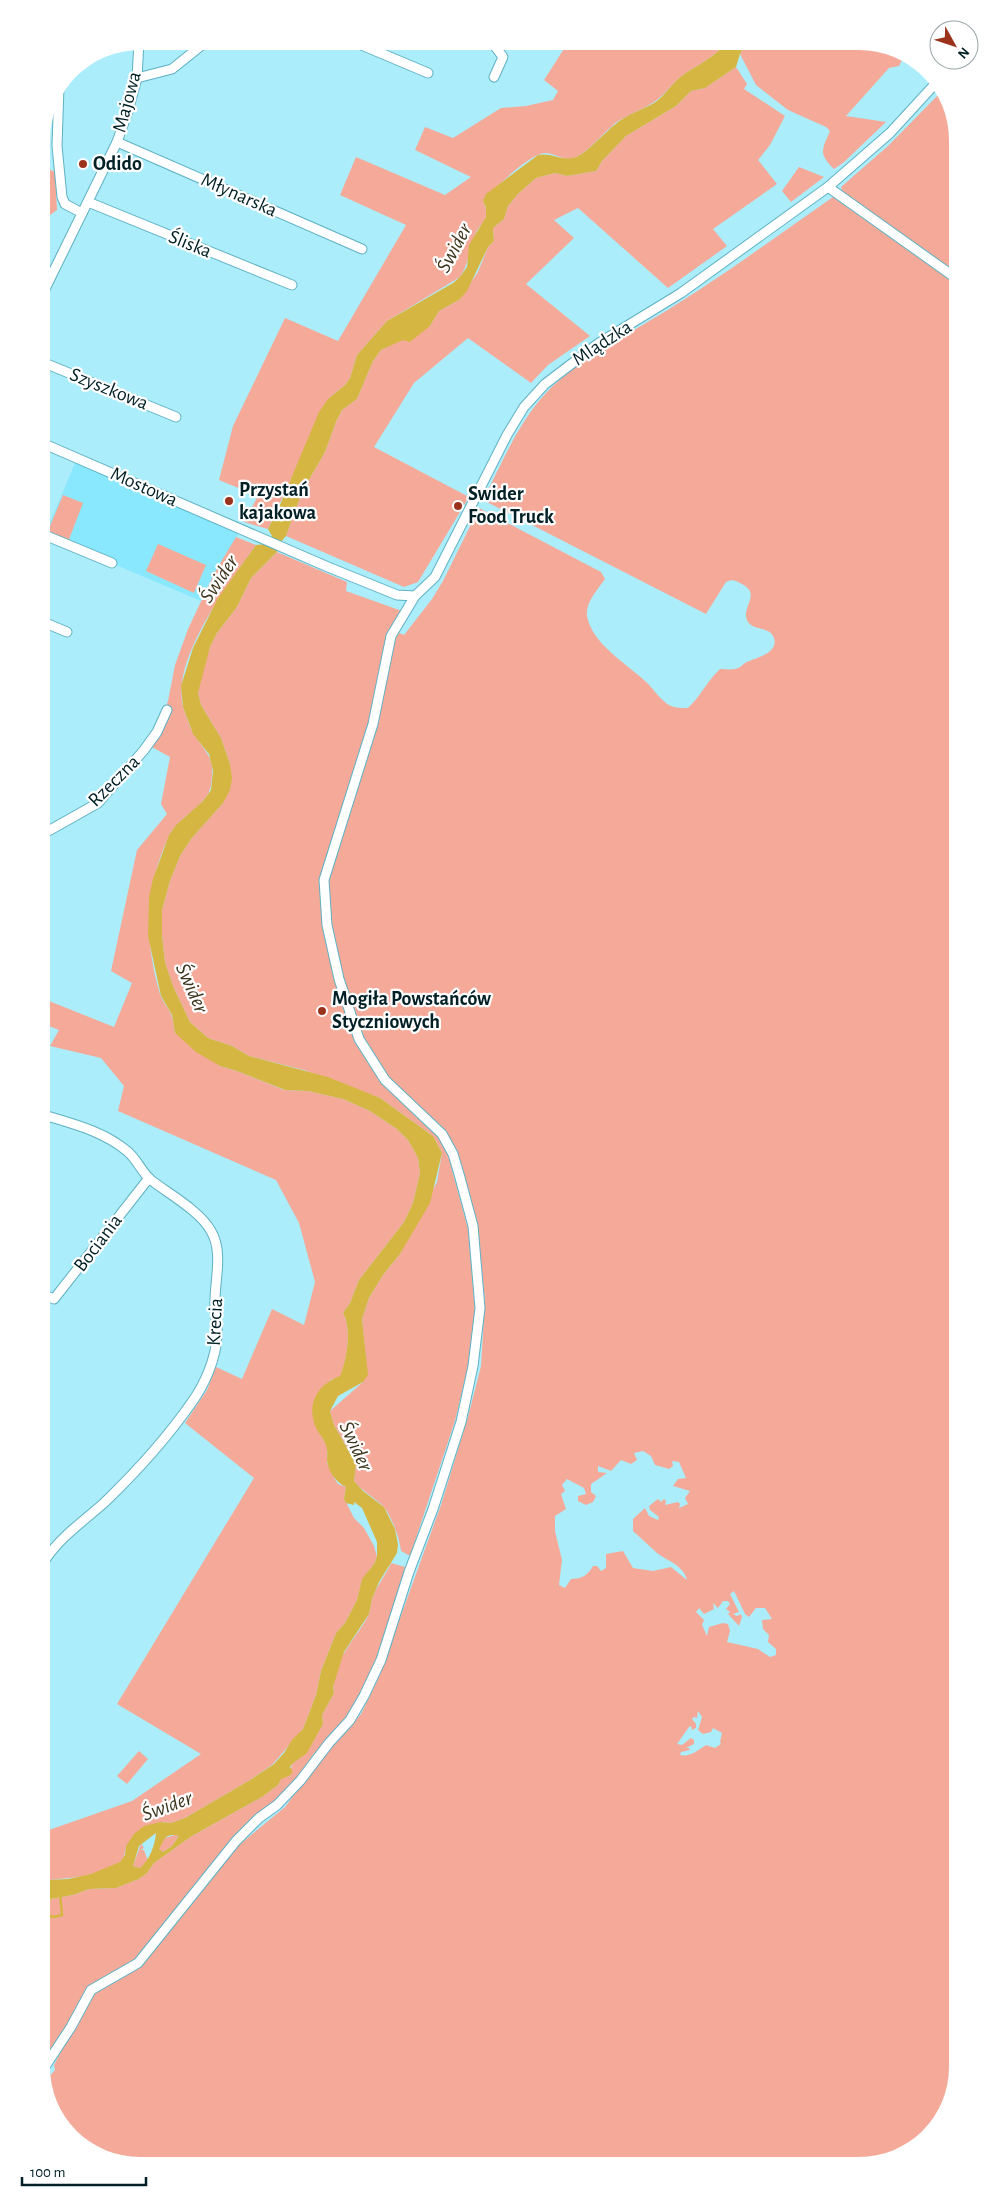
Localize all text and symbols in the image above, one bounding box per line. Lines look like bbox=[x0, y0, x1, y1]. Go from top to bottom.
north arrow bbox=[929, 20, 979, 70]
text: N bbox=[955, 44, 972, 61]
street label: Majowa bbox=[109, 69, 145, 135]
place label: Odido bbox=[93, 154, 142, 174]
marker: Odido bbox=[77, 158, 89, 170]
street label: Młynarska bbox=[198, 169, 280, 221]
water label: Świder bbox=[431, 218, 476, 276]
street label: Śliska bbox=[166, 225, 215, 262]
street label: Mlądzka bbox=[569, 317, 635, 369]
street label: Szyszkowa bbox=[67, 364, 151, 414]
street label: Mostowa bbox=[108, 463, 180, 511]
place label: Przystań kajakowa bbox=[239, 480, 316, 523]
place label: Swider Food Truck bbox=[468, 484, 554, 527]
marker: Przystań kajakowa bbox=[223, 495, 235, 507]
marker: Swider Food Truck bbox=[452, 500, 464, 512]
water label: Świder bbox=[194, 549, 243, 606]
street label: Rzeczna bbox=[84, 751, 144, 811]
water label: Świder bbox=[172, 959, 214, 1017]
place label: Mogiła Powstańców Styczniowych bbox=[332, 989, 491, 1032]
marker: Mogiła Powstańców Styczniowych bbox=[316, 1005, 328, 1017]
street label: Bociania bbox=[70, 1210, 126, 1276]
street label: Krecia bbox=[204, 1297, 226, 1347]
water label: Świder bbox=[335, 1417, 379, 1475]
water label: Świder bbox=[138, 1785, 196, 1825]
scale bar bbox=[22, 2154, 146, 2186]
text: 100 m bbox=[30, 2165, 65, 2180]

